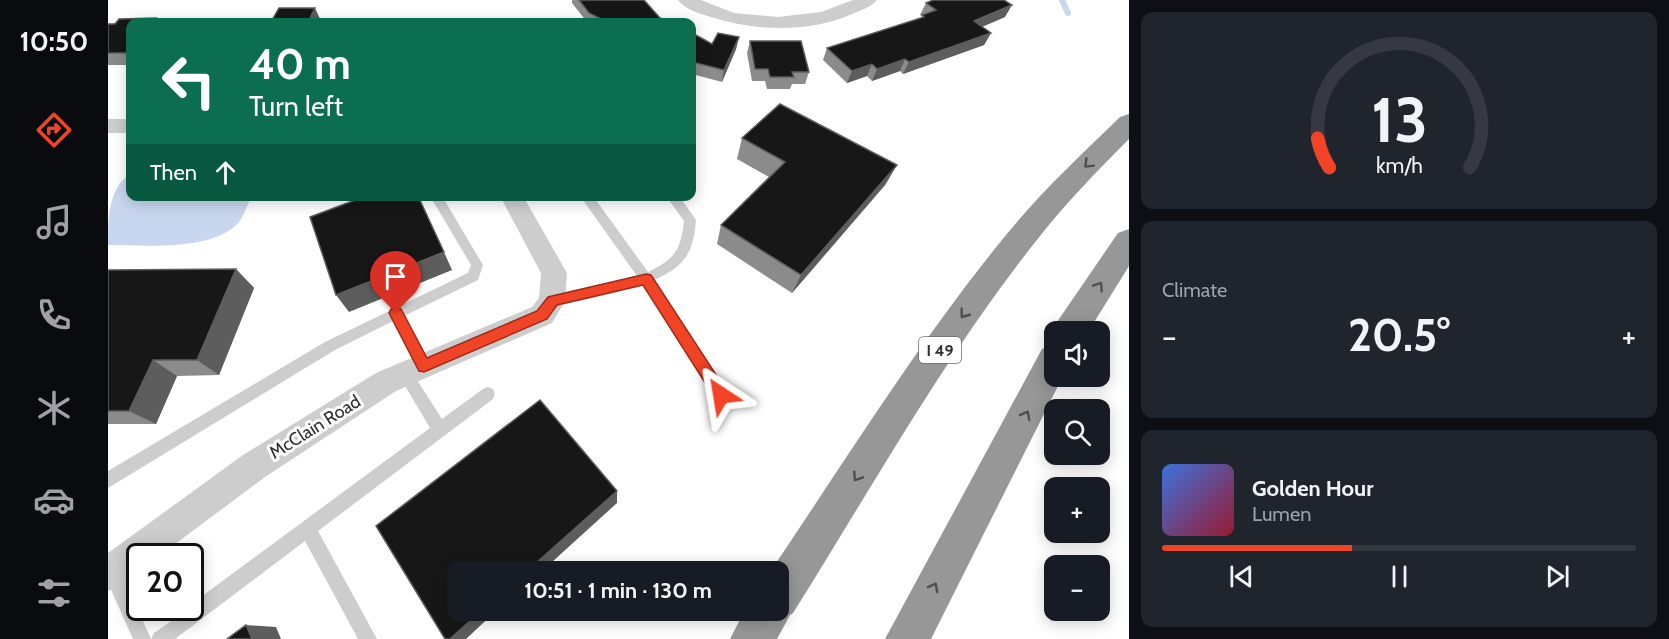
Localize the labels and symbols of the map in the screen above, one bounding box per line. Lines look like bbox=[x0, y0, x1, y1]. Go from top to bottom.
one-way arrow bbox=[1084, 158, 1095, 168]
pin bbox=[370, 251, 421, 313]
one-way arrow bbox=[1092, 282, 1103, 293]
one-way arrow bbox=[960, 307, 971, 318]
road number: I 49 bbox=[919, 337, 961, 363]
position arrow bbox=[689, 363, 753, 427]
street label: McClain Road bbox=[265, 390, 365, 464]
one-way arrow bbox=[1018, 410, 1030, 421]
one-way arrow bbox=[853, 470, 864, 481]
speed limit sign: 20 bbox=[126, 543, 204, 621]
one-way arrow bbox=[927, 583, 939, 594]

